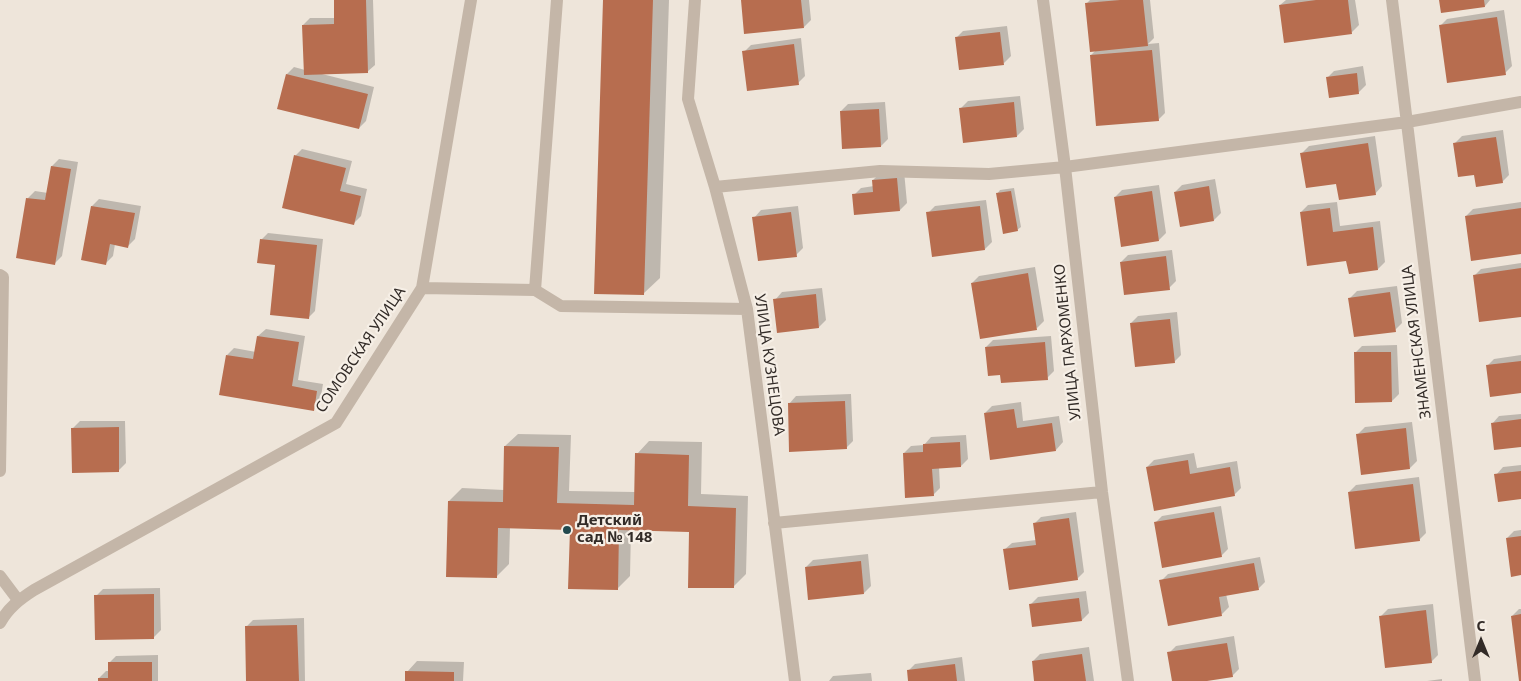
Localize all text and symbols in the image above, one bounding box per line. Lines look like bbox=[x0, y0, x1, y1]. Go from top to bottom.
street label: УЛИЦА ПАРХОМЕНКО bbox=[1051, 263, 1085, 421]
street label: ЗНАМЕНСКАЯ УЛИЦА bbox=[1399, 264, 1435, 420]
street label: СОМОВСКАЯ УЛИЦА bbox=[312, 284, 410, 416]
street label: УЛИЦА КУЗНЕЦОВА bbox=[750, 293, 788, 437]
place label: Детский сад № 148 bbox=[577, 512, 652, 547]
marker: Детский сад № 148 bbox=[561, 524, 573, 536]
north arrow bbox=[1456, 616, 1506, 666]
text: С bbox=[1476, 616, 1486, 635]

